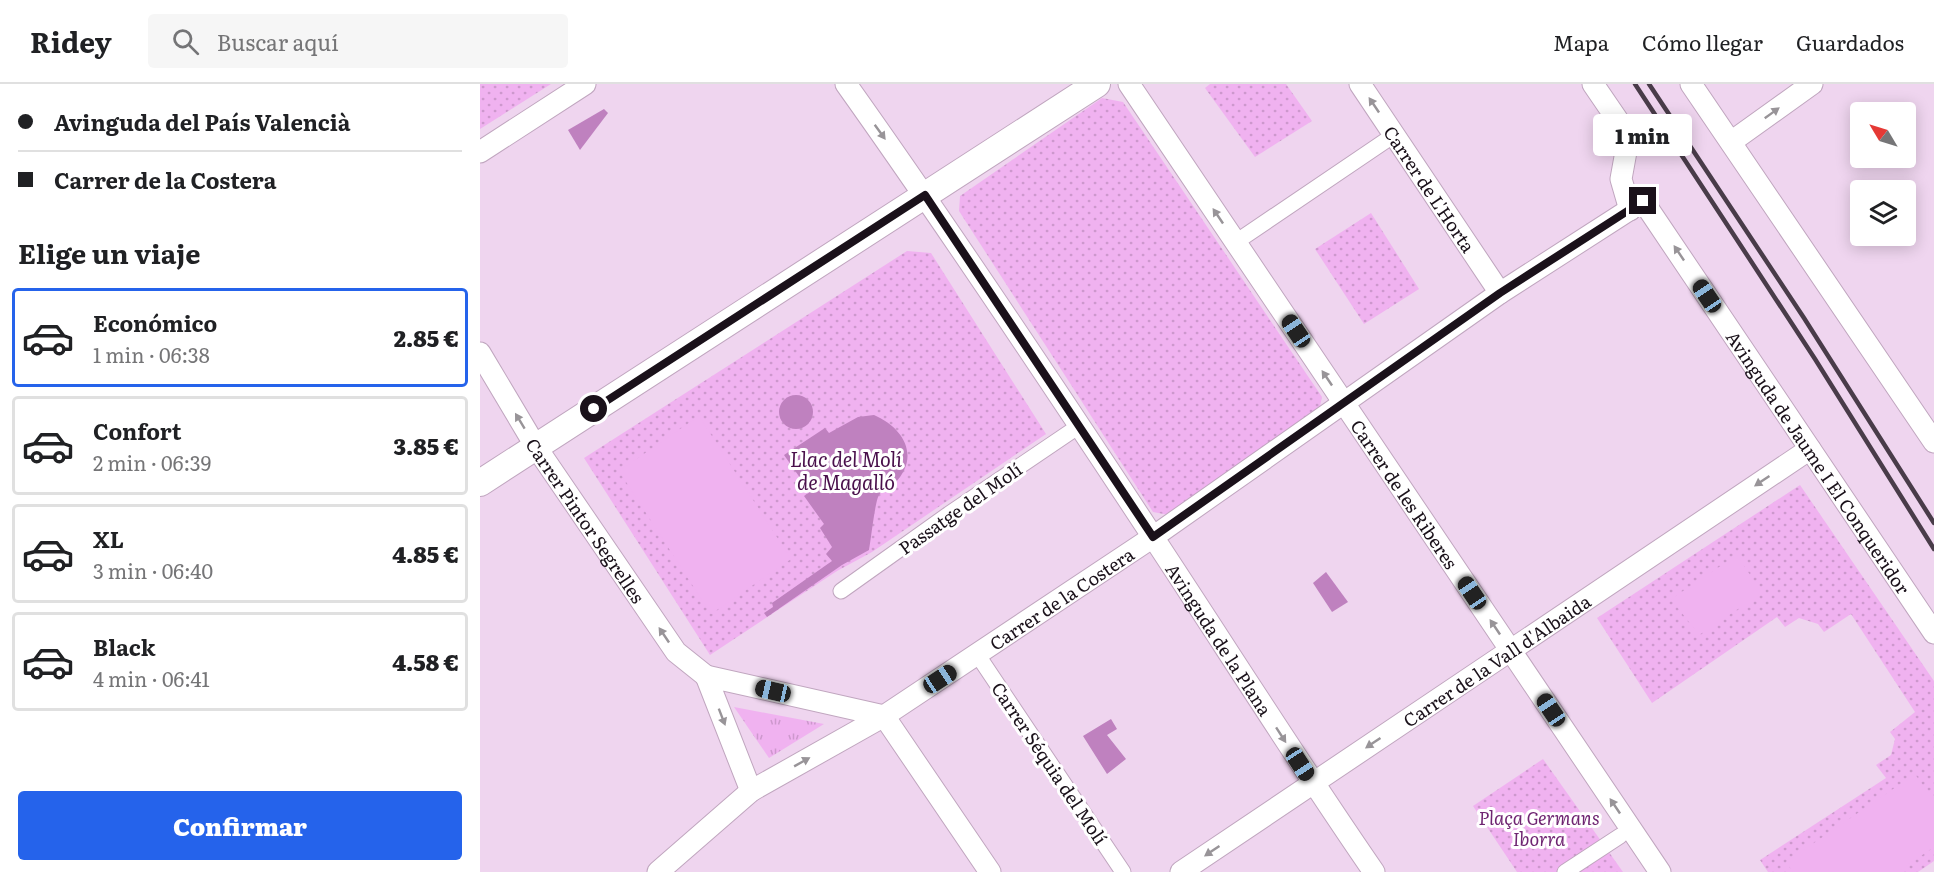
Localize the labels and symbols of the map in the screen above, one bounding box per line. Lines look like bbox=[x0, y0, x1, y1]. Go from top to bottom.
one-way arrow bbox=[1369, 97, 1380, 113]
north arrow bbox=[1850, 102, 1916, 168]
one-way arrow bbox=[1763, 107, 1779, 119]
callout: 1 min bbox=[1594, 114, 1692, 156]
street label: Carrer de L'Horta bbox=[1378, 120, 1483, 258]
one-way arrow bbox=[874, 123, 886, 139]
route end bbox=[1629, 187, 1656, 214]
one-way arrow bbox=[1212, 209, 1224, 225]
one-way arrow bbox=[1674, 245, 1685, 261]
car bbox=[1689, 276, 1725, 316]
car bbox=[1278, 311, 1314, 351]
street label: Avinguda de Jaume I El Conqueridor bbox=[1720, 325, 1918, 599]
one-way arrow bbox=[1322, 370, 1333, 386]
route start bbox=[580, 395, 607, 422]
one-way arrow bbox=[515, 413, 526, 429]
street label: Carrer de les Riberes bbox=[1345, 414, 1465, 574]
street label: Carrer Pintor Segrelles bbox=[520, 433, 652, 608]
water label: Llac del Molí de Magalló bbox=[790, 443, 902, 496]
street label: Passatge del Molí bbox=[893, 455, 1027, 561]
one-way arrow bbox=[1754, 475, 1770, 487]
street label: Carrer de la Costera bbox=[984, 540, 1139, 656]
street label: Avinguda de la Plana bbox=[1160, 557, 1279, 721]
car bbox=[1454, 573, 1490, 613]
street label: Carrer de la Vall d'Albaida bbox=[1397, 587, 1596, 733]
one-way arrow bbox=[1490, 619, 1501, 635]
one-way arrow bbox=[659, 627, 670, 644]
car bbox=[920, 662, 960, 696]
street label: Carrer Séquia del Molí bbox=[985, 676, 1115, 850]
car bbox=[753, 678, 793, 704]
car bbox=[1533, 690, 1569, 730]
one-way arrow bbox=[718, 708, 727, 726]
one-way arrow bbox=[1276, 727, 1287, 743]
one-way arrow bbox=[1365, 737, 1382, 748]
car bbox=[1283, 744, 1317, 784]
one-way arrow bbox=[793, 757, 810, 767]
one-way arrow bbox=[1610, 798, 1621, 814]
park label: Plaça Germans Iborra bbox=[1478, 804, 1600, 852]
one-way arrow bbox=[1203, 846, 1220, 857]

